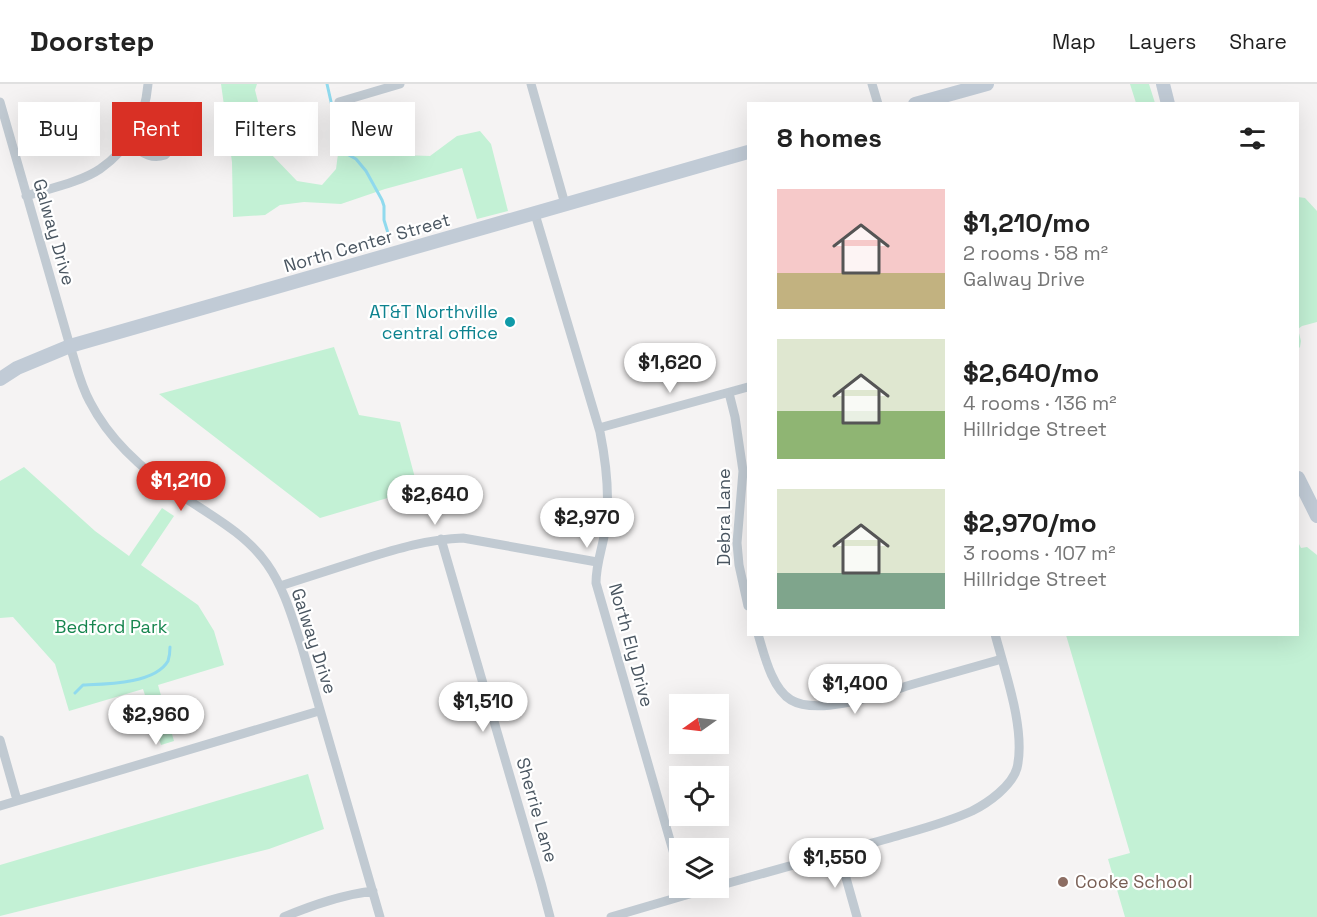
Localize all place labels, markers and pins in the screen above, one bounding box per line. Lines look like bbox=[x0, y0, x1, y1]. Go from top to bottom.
place label: AT&T Northville central office bbox=[369, 300, 498, 344]
marker: AT&T Northville central office bbox=[503, 315, 517, 329]
pin: $1,620 bbox=[621, 343, 719, 394]
pin: $1,210 bbox=[132, 461, 230, 512]
pin: $2,640 bbox=[386, 475, 484, 526]
pin: $2,970 bbox=[538, 498, 636, 549]
pin: $1,400 bbox=[806, 664, 904, 715]
pin: $1,510 bbox=[434, 682, 532, 733]
pin: $2,960 bbox=[107, 695, 205, 746]
pin: $1,550 bbox=[786, 838, 884, 889]
place label: Cooke School bbox=[1075, 870, 1193, 893]
marker: Cooke School bbox=[1056, 875, 1070, 889]

